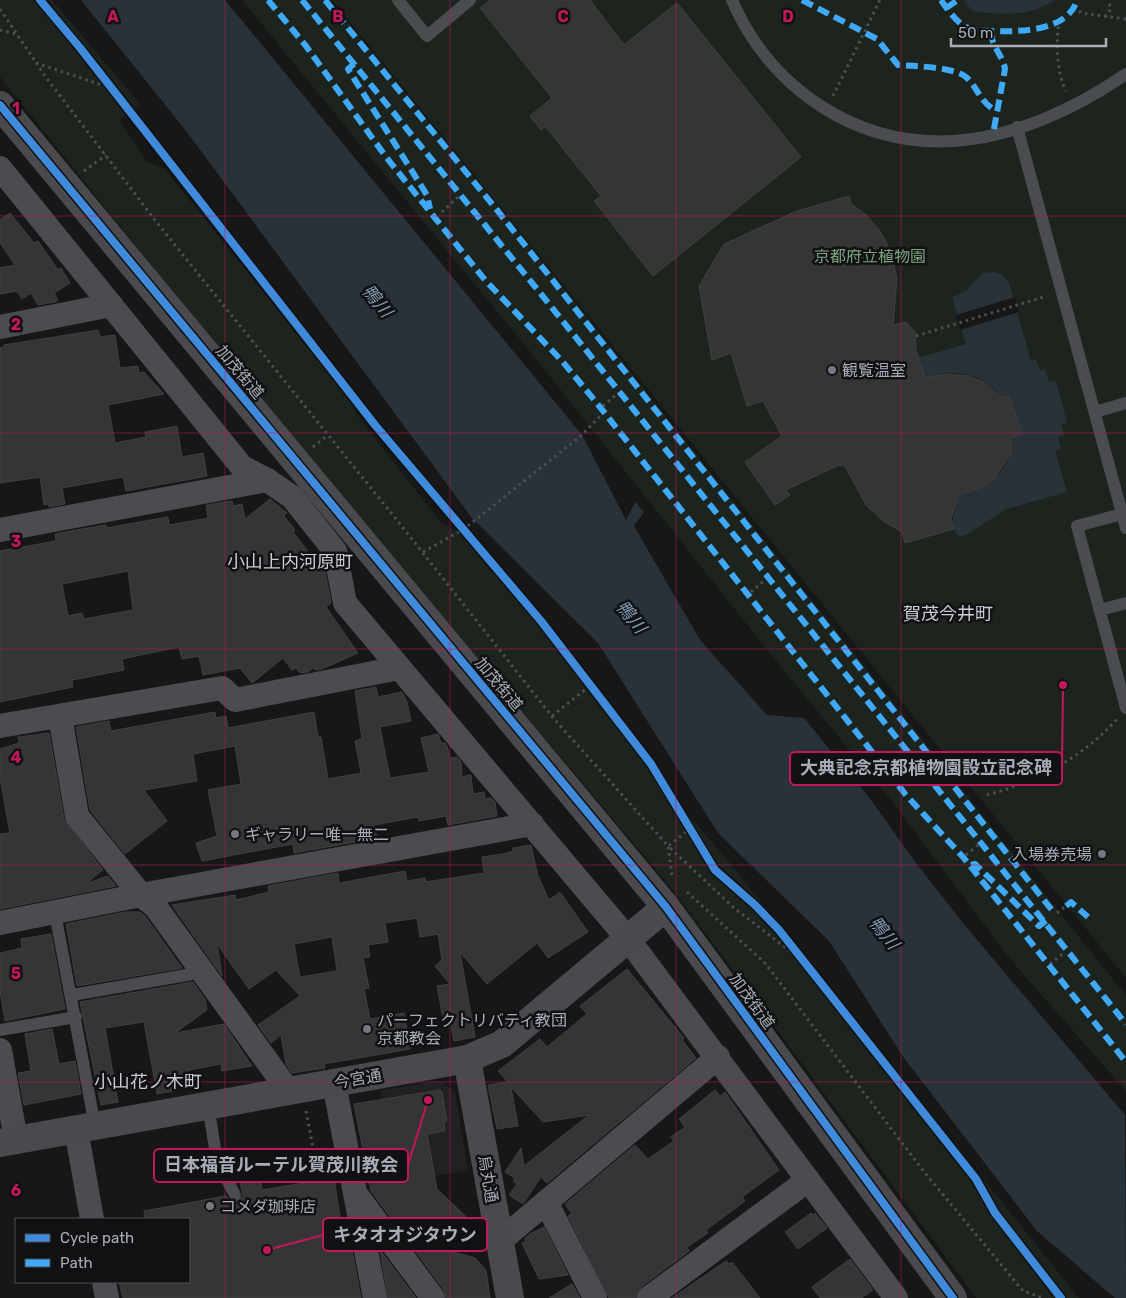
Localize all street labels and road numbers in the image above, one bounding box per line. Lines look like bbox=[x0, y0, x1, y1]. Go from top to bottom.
street label: 加茂街道 bbox=[212, 341, 268, 403]
street label: 加茂街道 bbox=[471, 653, 527, 715]
street label: 加茂街道 bbox=[726, 970, 778, 1032]
street label: 今宮通 bbox=[333, 1065, 383, 1093]
street label: 烏丸通 bbox=[474, 1154, 502, 1204]

